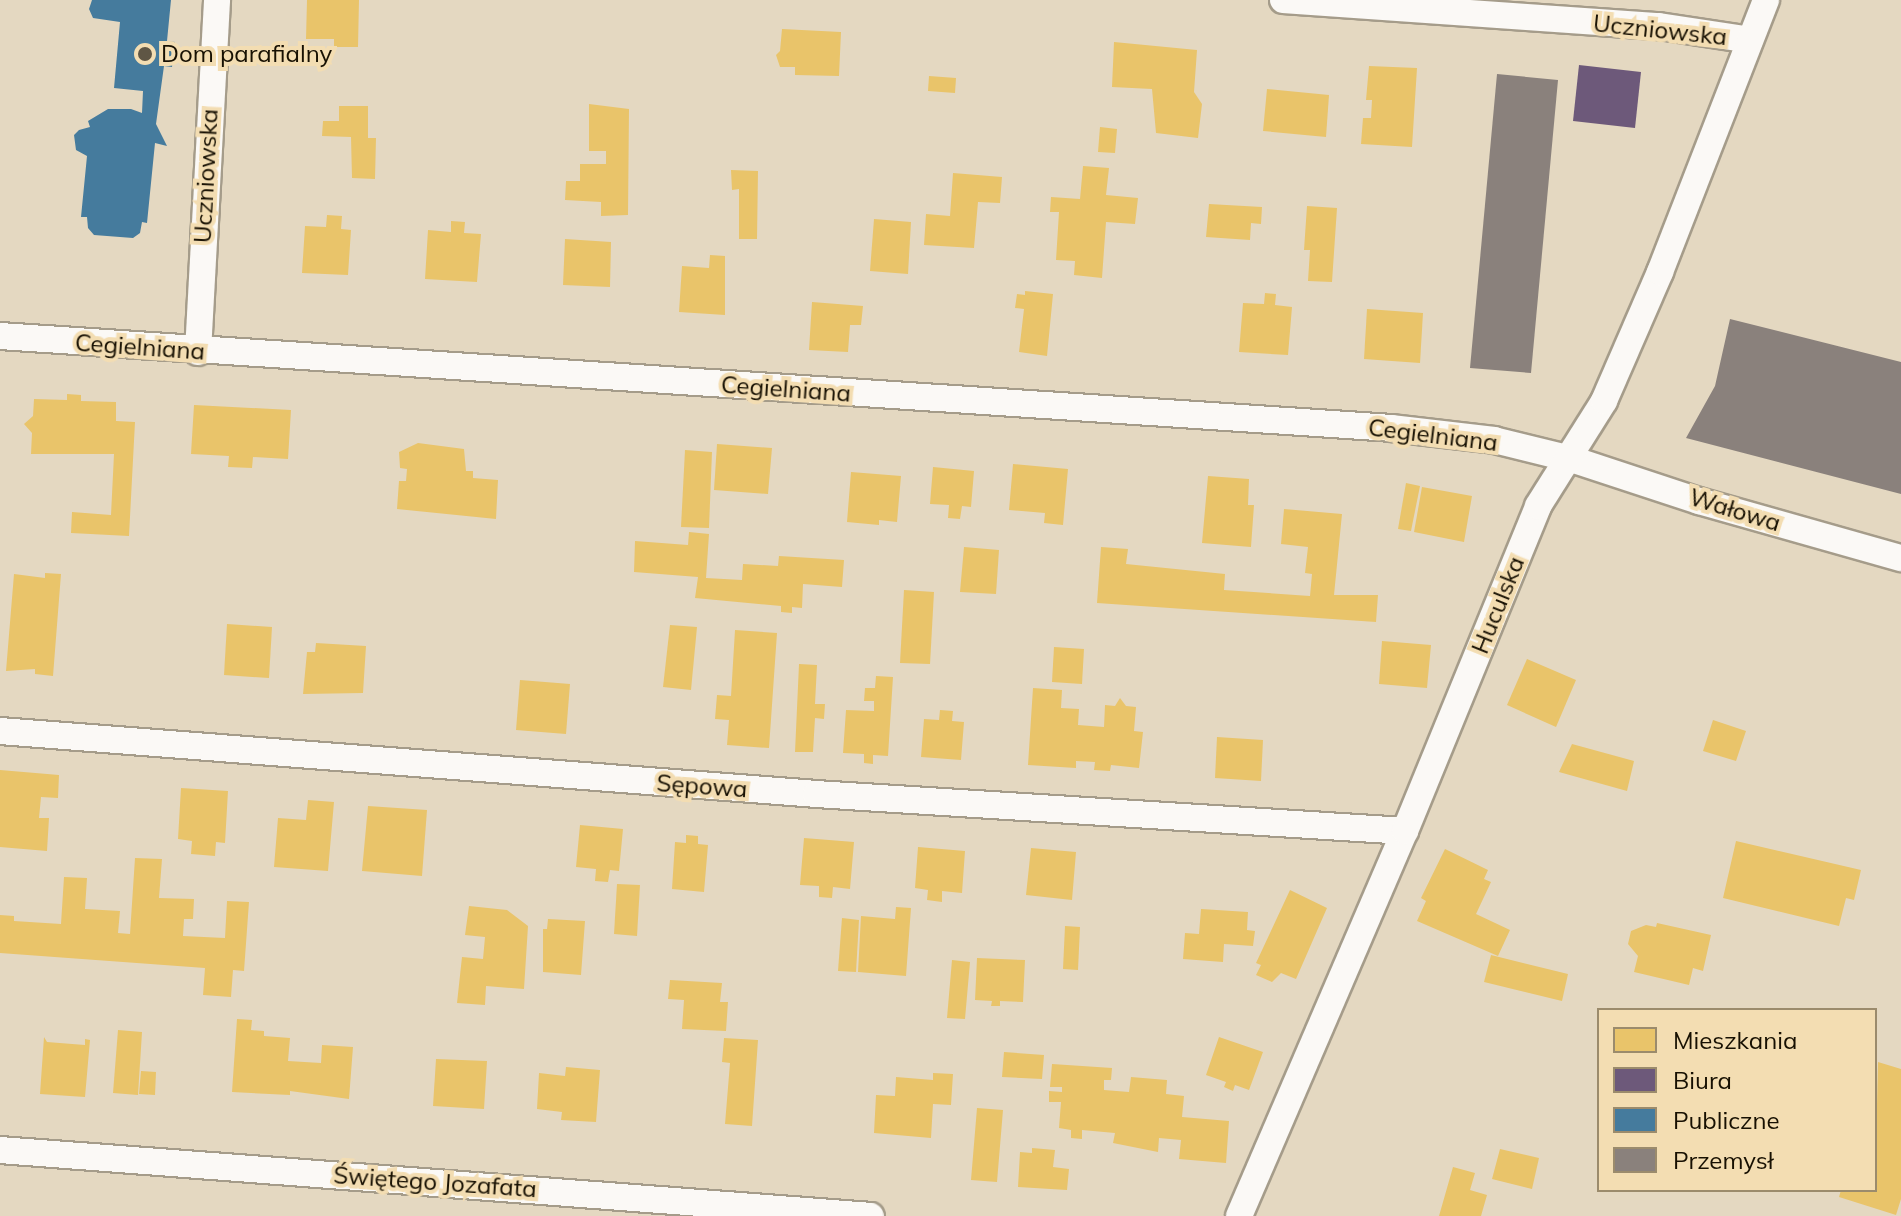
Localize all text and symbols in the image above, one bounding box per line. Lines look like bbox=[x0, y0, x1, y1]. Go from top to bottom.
street label: Uczniowska bbox=[1592, 9, 1728, 51]
place label: Dom parafialny bbox=[161, 40, 332, 68]
marker: Dom parafialny bbox=[136, 45, 154, 63]
street label: Uczniowska bbox=[188, 108, 224, 244]
street label: Cegielniana bbox=[74, 328, 206, 366]
street label: Cegielniana bbox=[720, 370, 852, 408]
street label: Cegielniana bbox=[1367, 413, 1499, 457]
street label: Wałowa bbox=[1686, 482, 1784, 538]
street label: Huculska bbox=[1466, 552, 1530, 658]
street label: Sępowa bbox=[656, 768, 748, 804]
legend bbox=[1597, 1008, 1877, 1192]
text: Mieszkania bbox=[1673, 1025, 1797, 1055]
text: Biura bbox=[1673, 1065, 1732, 1095]
text: Publiczne bbox=[1673, 1105, 1780, 1135]
text: Przemysł bbox=[1673, 1145, 1773, 1175]
street label: Świętego Jozafata bbox=[332, 1161, 538, 1203]

